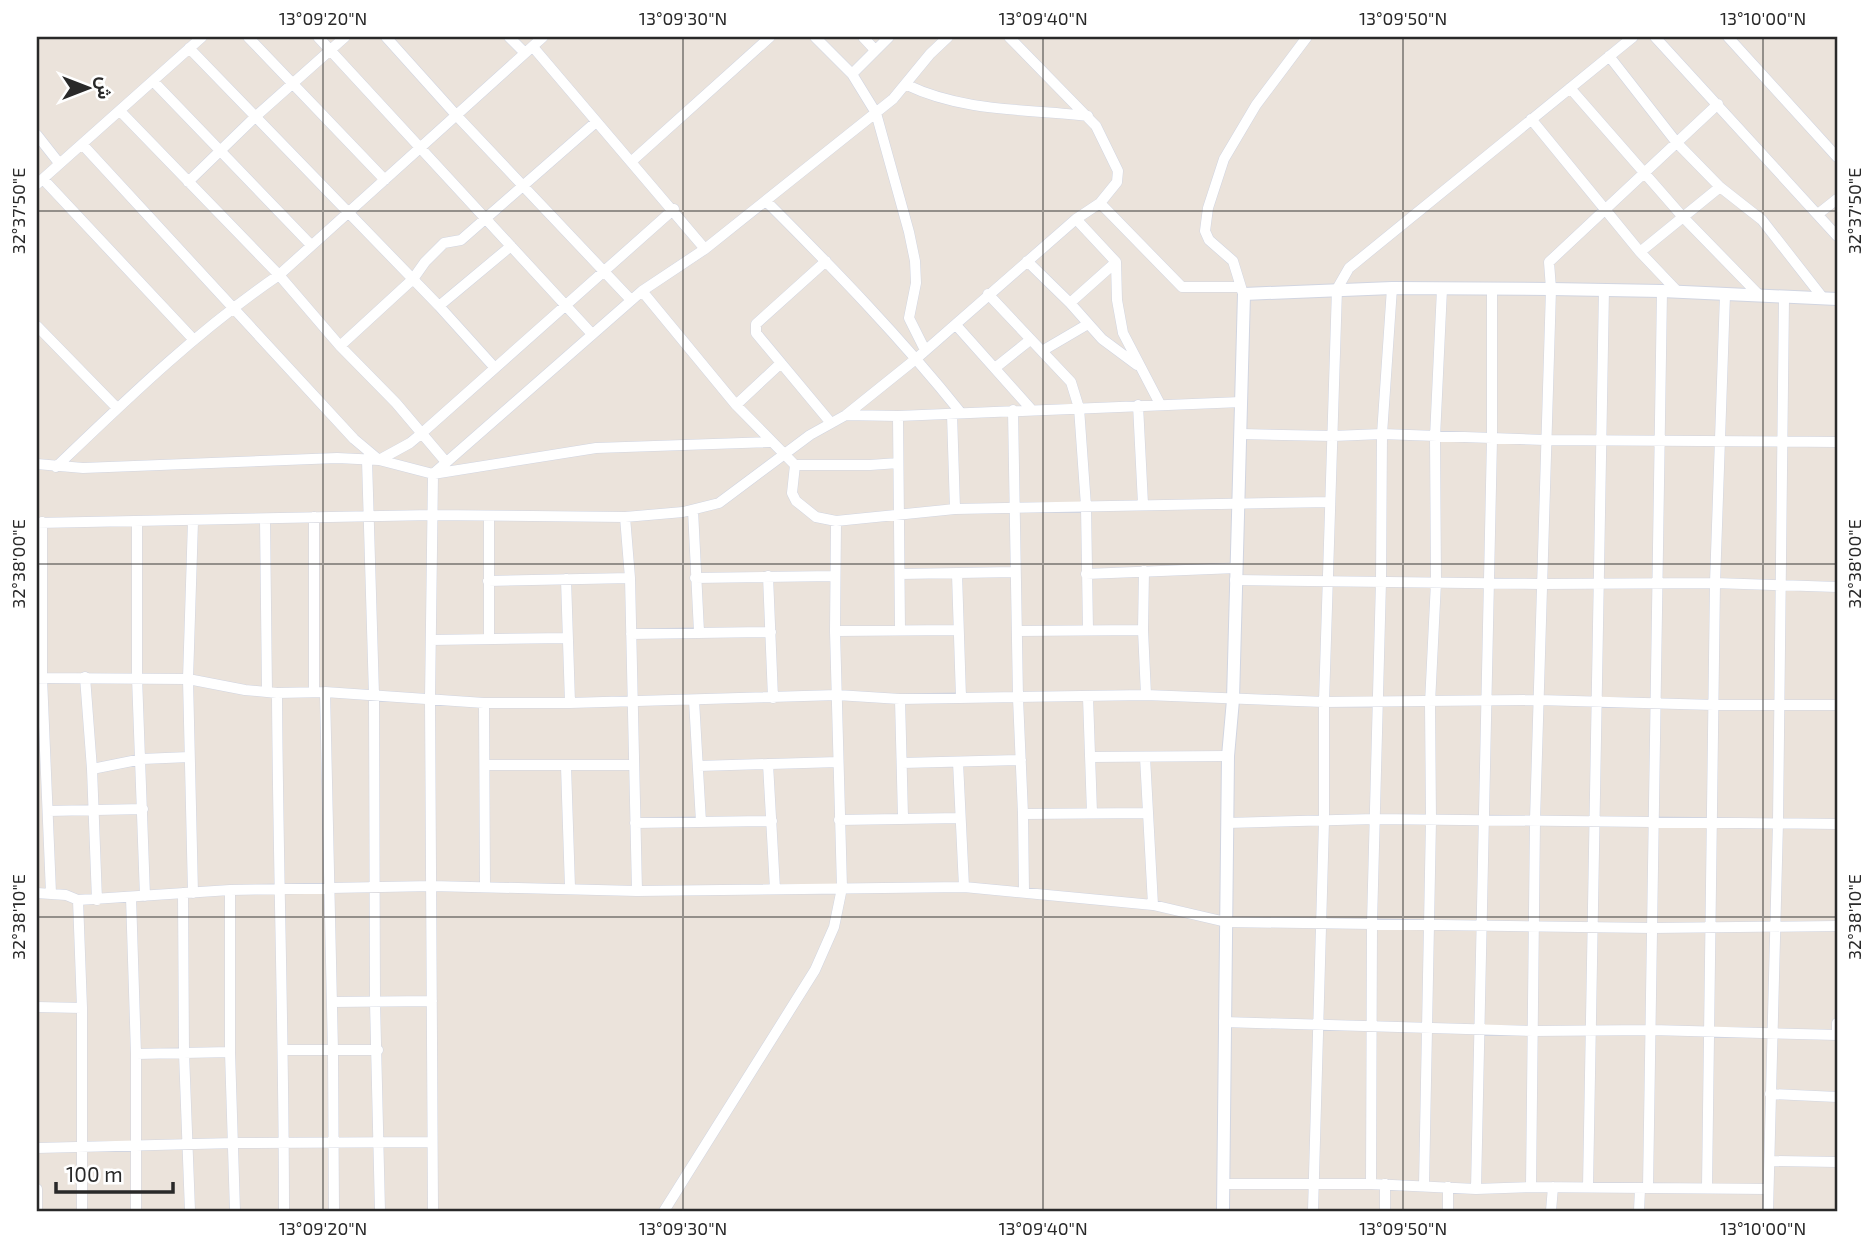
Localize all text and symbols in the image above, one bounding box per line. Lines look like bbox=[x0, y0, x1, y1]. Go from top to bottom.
text: 13°09'20"N bbox=[279, 7, 367, 29]
text: 13°09'30"N bbox=[639, 7, 727, 29]
text: 13°09'40"N bbox=[998, 7, 1088, 29]
text: 13°09'50"N bbox=[1359, 7, 1447, 29]
text: 13°10'00"N bbox=[1720, 7, 1806, 29]
north arrow bbox=[52, 52, 122, 122]
text: ش bbox=[93, 77, 117, 100]
text: 32°37'50"E bbox=[7, 168, 29, 254]
text: 32°37'50"E bbox=[1843, 168, 1865, 254]
text: 32°38'00"E bbox=[7, 519, 29, 609]
text: 32°38'00"E bbox=[1843, 519, 1865, 609]
text: 32°38'10"E bbox=[7, 874, 29, 960]
text: 32°38'10"E bbox=[1843, 874, 1865, 960]
scale bar bbox=[56, 1150, 173, 1194]
text: 100 m bbox=[66, 1161, 123, 1186]
text: 13°09'20"N bbox=[279, 1217, 367, 1239]
text: 13°09'30"N bbox=[639, 1217, 727, 1239]
text: 13°09'40"N bbox=[998, 1217, 1088, 1239]
text: 13°09'50"N bbox=[1359, 1217, 1447, 1239]
text: 13°10'00"N bbox=[1720, 1217, 1806, 1239]

